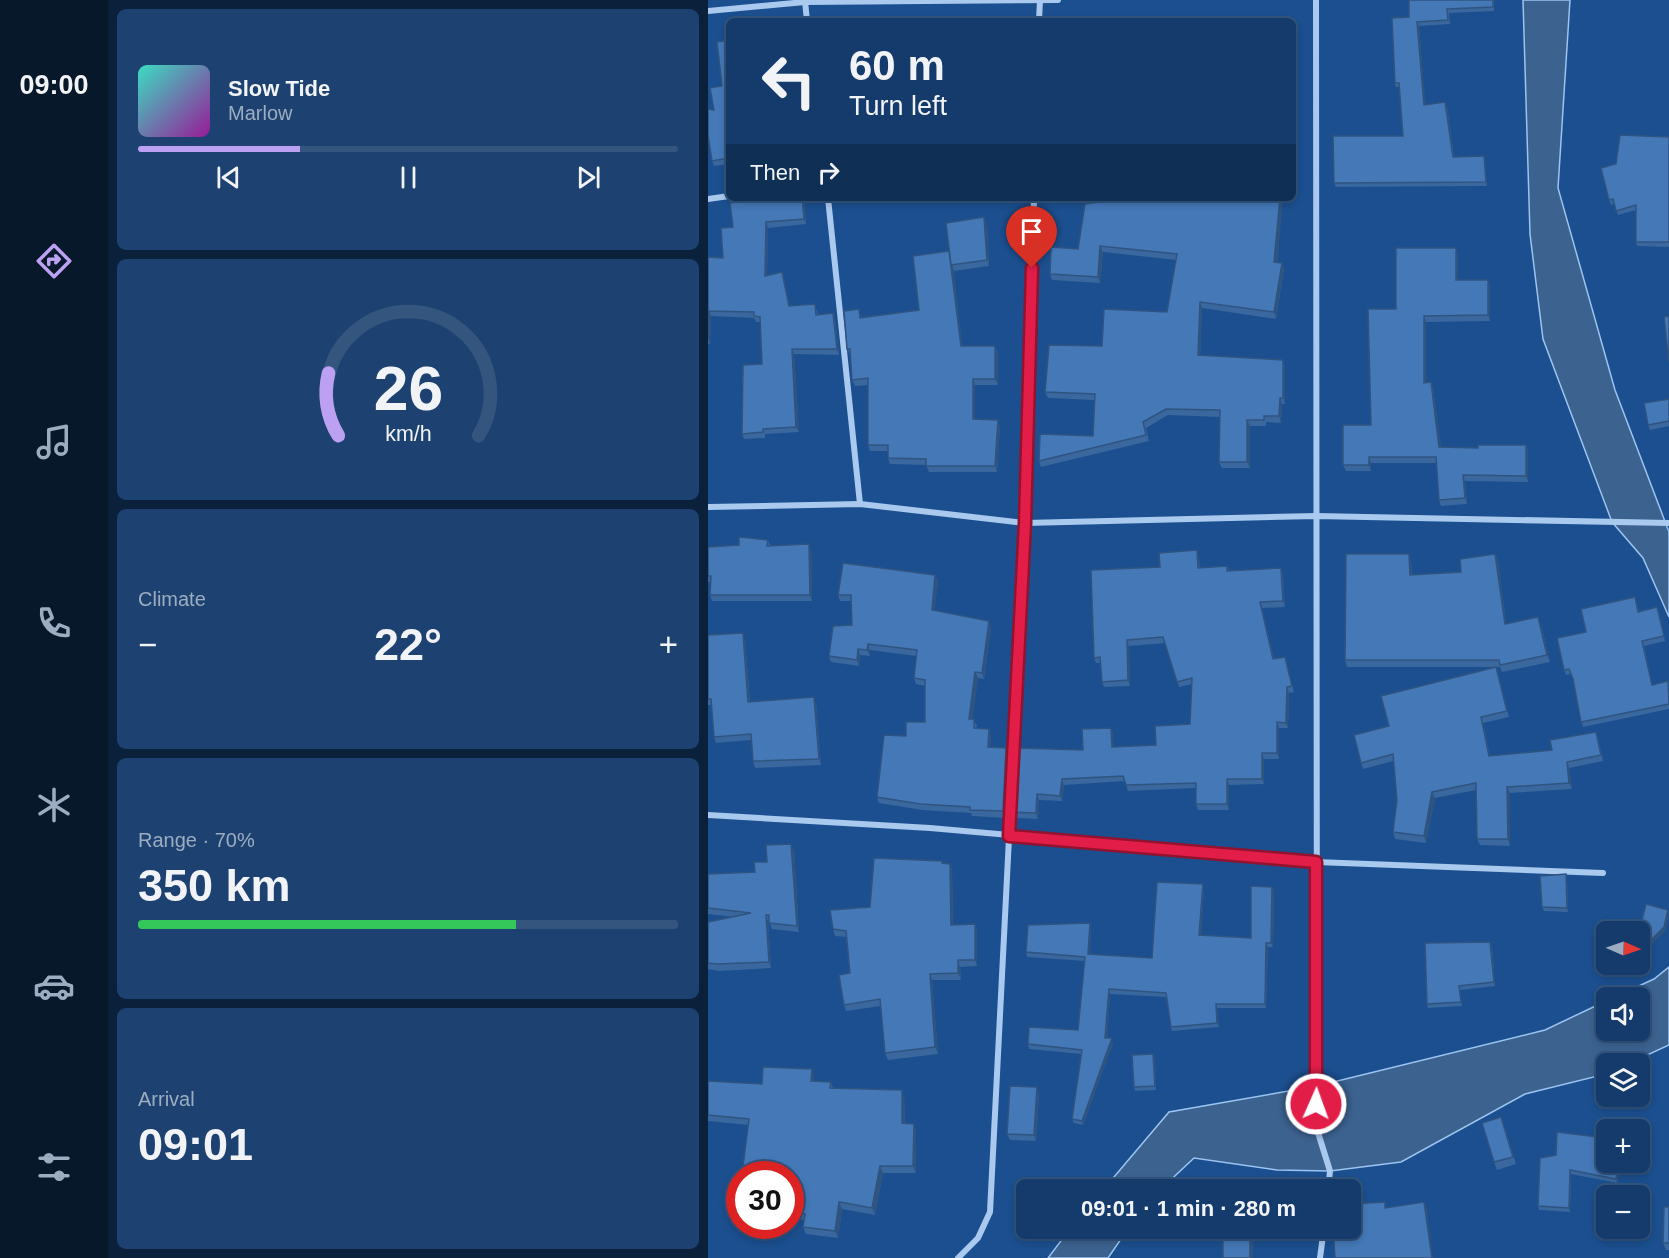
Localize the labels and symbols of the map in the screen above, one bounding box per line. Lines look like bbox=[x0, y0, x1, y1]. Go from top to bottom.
pin bbox=[1006, 206, 1057, 268]
north arrow bbox=[1596, 921, 1650, 975]
position arrow bbox=[1284, 1072, 1348, 1136]
speed limit sign: 30 bbox=[726, 1161, 804, 1239]

